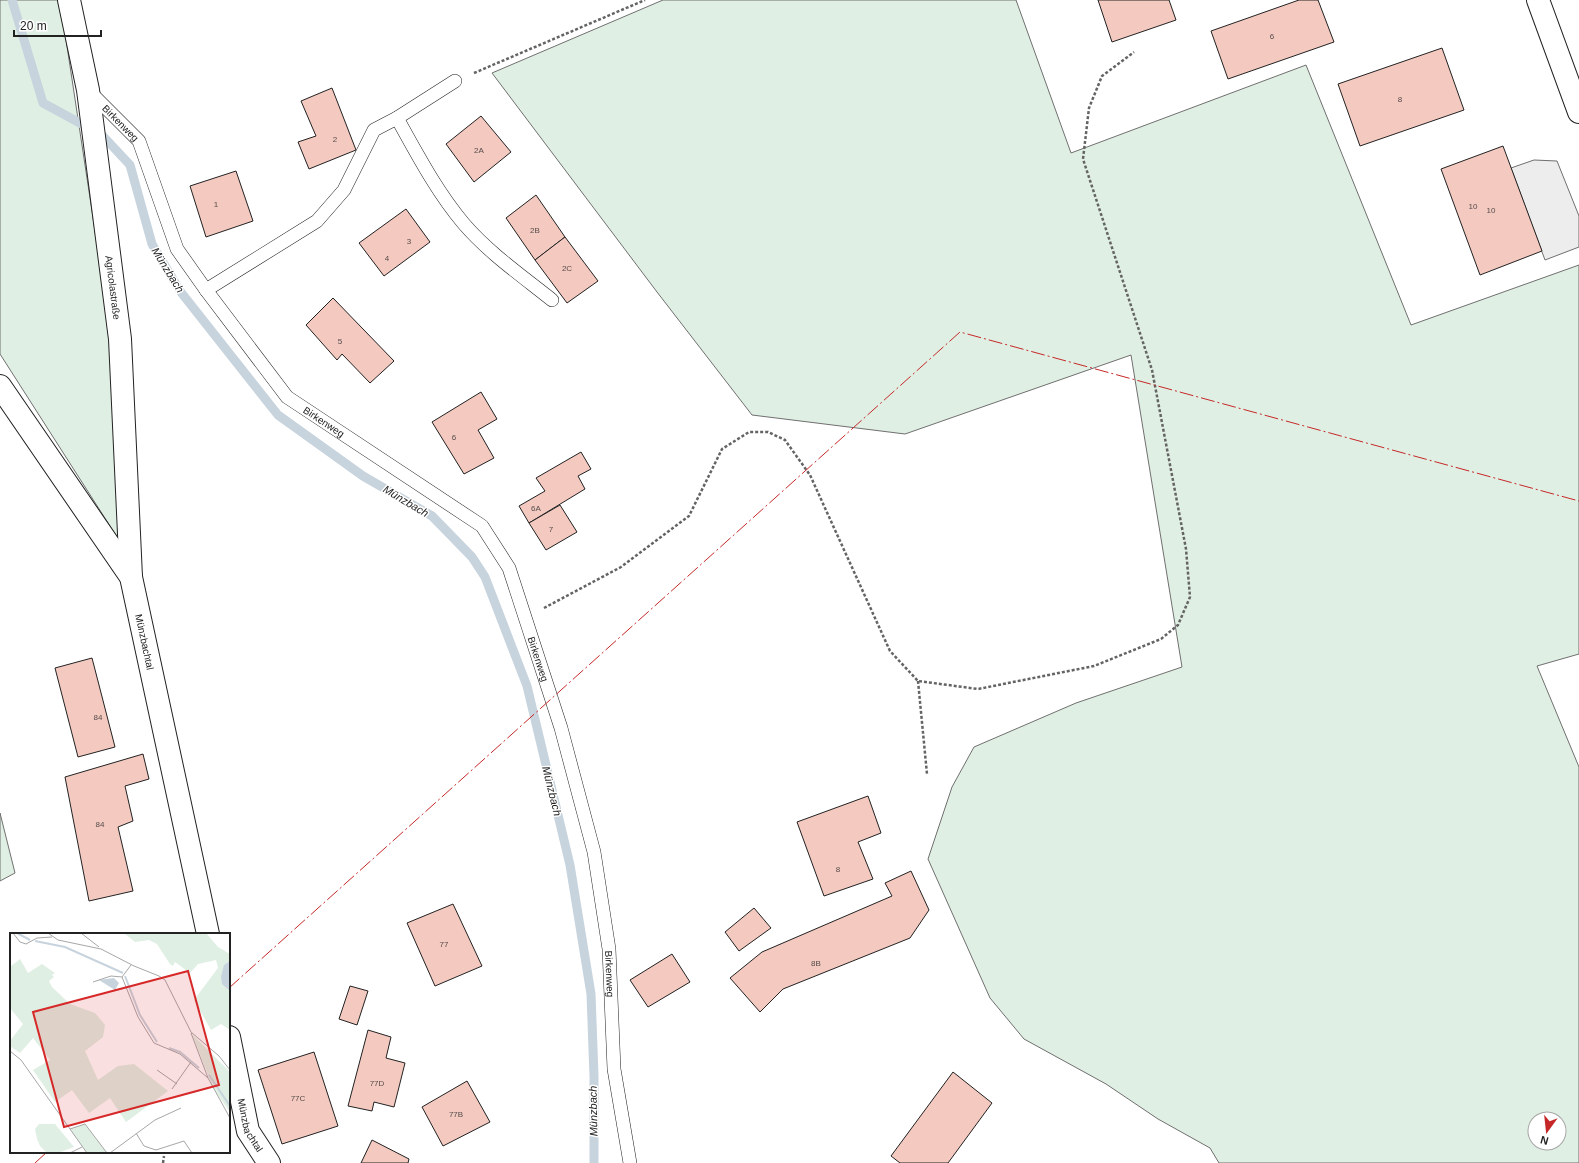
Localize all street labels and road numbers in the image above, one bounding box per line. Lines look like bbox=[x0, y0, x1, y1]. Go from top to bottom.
street label: Birkenweg bbox=[100, 102, 141, 143]
street label: Agricolastraße bbox=[104, 255, 123, 321]
street label: Birkenweg bbox=[301, 404, 347, 439]
street label: Münzbachtal bbox=[134, 613, 156, 671]
street label: Birkenweg bbox=[526, 635, 551, 683]
street label: Birkenweg bbox=[604, 950, 617, 997]
street label: Münzbachtal bbox=[236, 1097, 265, 1154]

